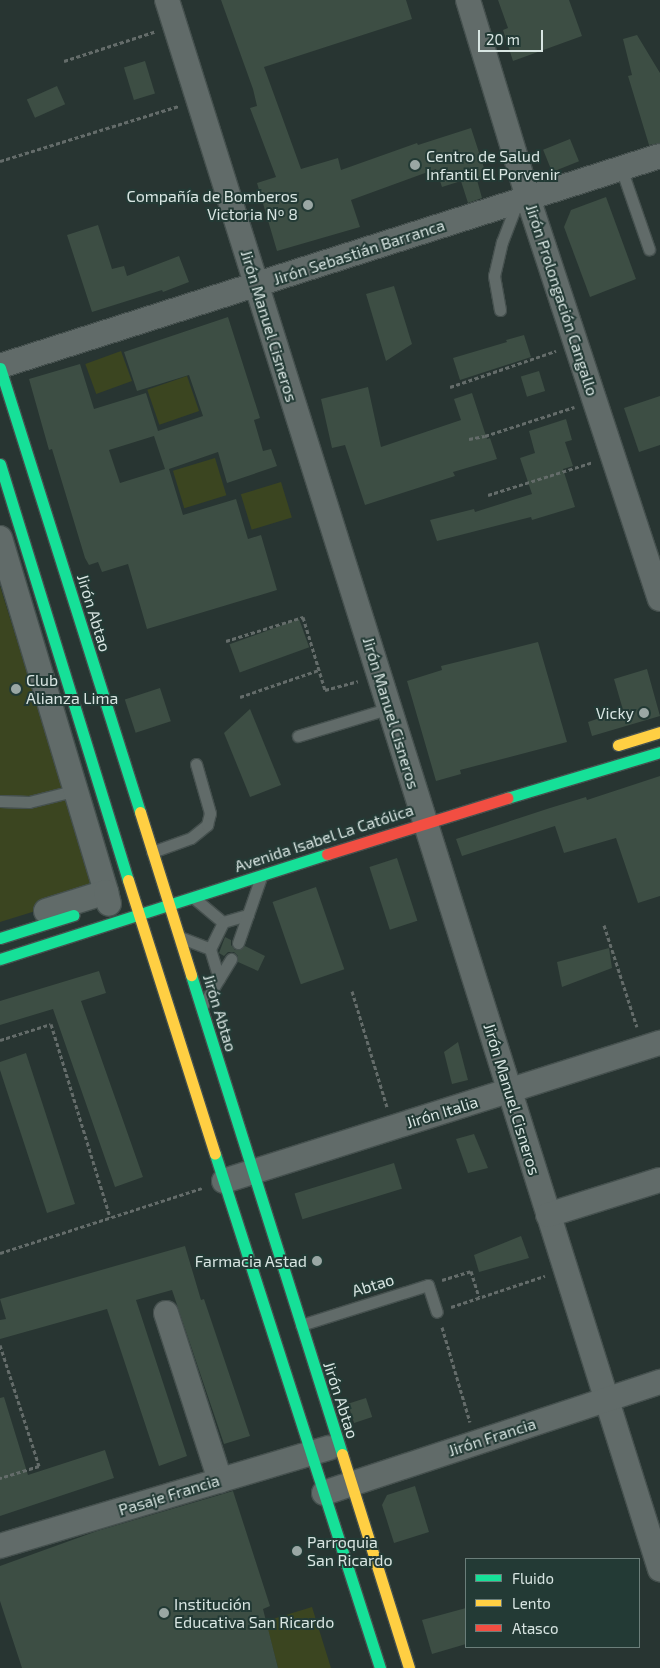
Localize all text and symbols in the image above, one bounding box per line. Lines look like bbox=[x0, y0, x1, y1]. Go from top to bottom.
scale bar bbox=[480, 20, 545, 52]
text: 20 m bbox=[486, 30, 520, 48]
place label: Centro de Salud Infantil El Porvenir bbox=[426, 146, 561, 184]
marker: Centro de Salud Infantil El Porvenir bbox=[408, 158, 422, 172]
place label: Compañía de Bomberos Victoria Nº 8 bbox=[127, 186, 298, 224]
marker: Compañía de Bomberos Victoria Nº 8 bbox=[302, 199, 314, 211]
street label: Jirón Prolongación Cangallo bbox=[522, 202, 602, 398]
street label: Jirón Sebastián Barranca bbox=[271, 215, 447, 289]
street label: Jirón Manuel Cisneros bbox=[237, 248, 301, 404]
street label: Jirón Abtao bbox=[73, 572, 115, 654]
street label: Jirón Manuel Cisneros bbox=[359, 635, 423, 791]
place label: Club Alianza Lima bbox=[26, 670, 118, 708]
marker: Club Alianza Lima bbox=[10, 683, 22, 695]
place label: Vicky bbox=[596, 703, 634, 723]
marker: Vicky bbox=[638, 707, 650, 719]
street label: Avenida Isabel La Católica bbox=[232, 800, 416, 876]
street label: Jirón Abtao bbox=[199, 972, 241, 1054]
street label: Jirón Manuel Cisneros bbox=[480, 1021, 544, 1177]
street label: Jirón Italia bbox=[404, 1092, 480, 1132]
place label: Farmacia Astad bbox=[194, 1251, 307, 1271]
marker: Farmacia Astad bbox=[311, 1255, 323, 1267]
street label: Abtao bbox=[350, 1270, 396, 1300]
street label: Jirón Abtao bbox=[319, 1359, 363, 1441]
street label: Jirón Francia bbox=[446, 1414, 538, 1460]
street label: Pasaje Francia bbox=[116, 1471, 222, 1519]
place label: Parroquia San Ricardo bbox=[307, 1532, 393, 1570]
marker: Parroquia San Ricardo bbox=[291, 1545, 303, 1557]
legend bbox=[465, 1558, 640, 1648]
text: Fluido bbox=[512, 1569, 554, 1587]
place label: Institución Educativa San Ricardo bbox=[174, 1594, 334, 1632]
text: Lento bbox=[512, 1594, 551, 1612]
marker: Institución Educativa San Ricardo bbox=[158, 1607, 170, 1619]
text: Atasco bbox=[512, 1619, 558, 1637]

